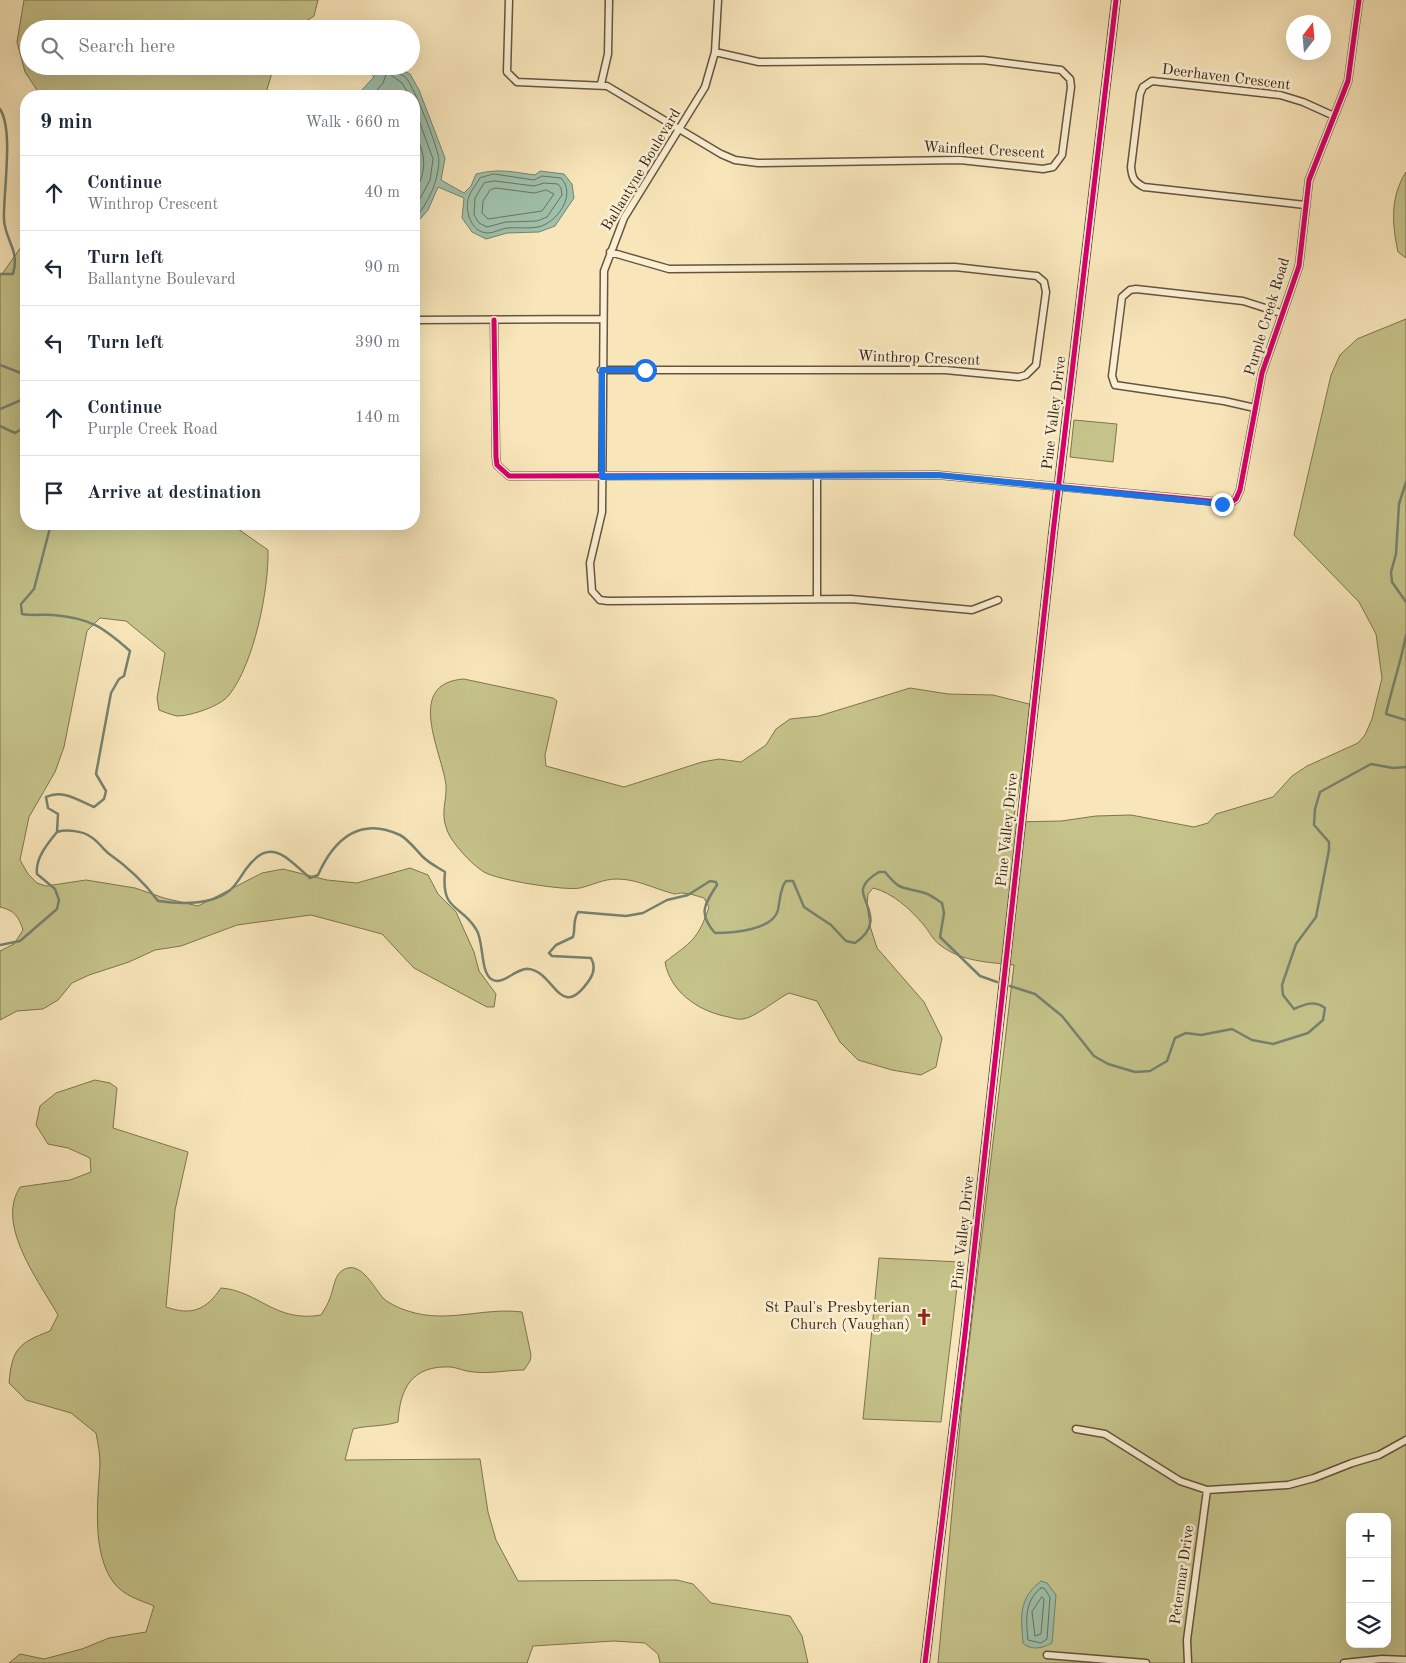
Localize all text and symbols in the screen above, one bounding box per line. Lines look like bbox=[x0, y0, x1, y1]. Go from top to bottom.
north arrow bbox=[1286, 15, 1331, 60]
search box bbox=[20, 20, 420, 75]
icon: search bbox=[38, 34, 66, 62]
text: Search here bbox=[78, 38, 175, 57]
street label: Deerhaven Crescent bbox=[1161, 63, 1291, 93]
street label: Ballantyne Boulevard bbox=[600, 106, 684, 234]
text: 9 min bbox=[40, 112, 93, 133]
text: Walk · 660 m bbox=[305, 115, 400, 131]
street label: Wainfleet Crescent bbox=[923, 140, 1045, 162]
text: Continue bbox=[87, 174, 162, 193]
icon: ahead bbox=[40, 179, 68, 207]
text: 40 m bbox=[364, 185, 400, 201]
text: Winthrop Crescent bbox=[87, 197, 218, 213]
text: Turn left bbox=[87, 249, 164, 268]
icon: left bbox=[40, 254, 68, 282]
street label: Purple Creek Road bbox=[1243, 256, 1293, 378]
text: 90 m bbox=[364, 260, 400, 276]
text: Ballantyne Boulevard bbox=[87, 272, 236, 288]
icon: left bbox=[40, 329, 68, 357]
text: Turn left bbox=[87, 334, 164, 353]
text: 390 m bbox=[355, 335, 400, 351]
street label: Winthrop Crescent bbox=[857, 349, 981, 369]
street label: Pine Valley Drive bbox=[1041, 355, 1069, 471]
route start bbox=[634, 359, 657, 382]
text: Continue bbox=[87, 399, 162, 418]
icon: ahead bbox=[40, 404, 68, 432]
text: 140 m bbox=[355, 410, 400, 426]
text: Purple Creek Road bbox=[87, 422, 218, 438]
icon: arrive bbox=[40, 479, 68, 507]
text: Arrive at destination bbox=[87, 484, 261, 503]
route end bbox=[1211, 493, 1234, 516]
street label: Pine Valley Drive bbox=[995, 772, 1021, 888]
street label: Pine Valley Drive bbox=[951, 1175, 977, 1291]
place label: St Paul's Presbyterian Church (Vaughan) bbox=[765, 1301, 910, 1333]
church icon: St Paul's Presbyterian Church (Vaughan) bbox=[914, 1307, 934, 1327]
map controls bbox=[1346, 1513, 1391, 1648]
button: + bbox=[1346, 1513, 1391, 1558]
street label: Petermar Drive bbox=[1169, 1524, 1197, 1626]
button: − bbox=[1346, 1558, 1391, 1603]
button: layers bbox=[1346, 1603, 1391, 1648]

